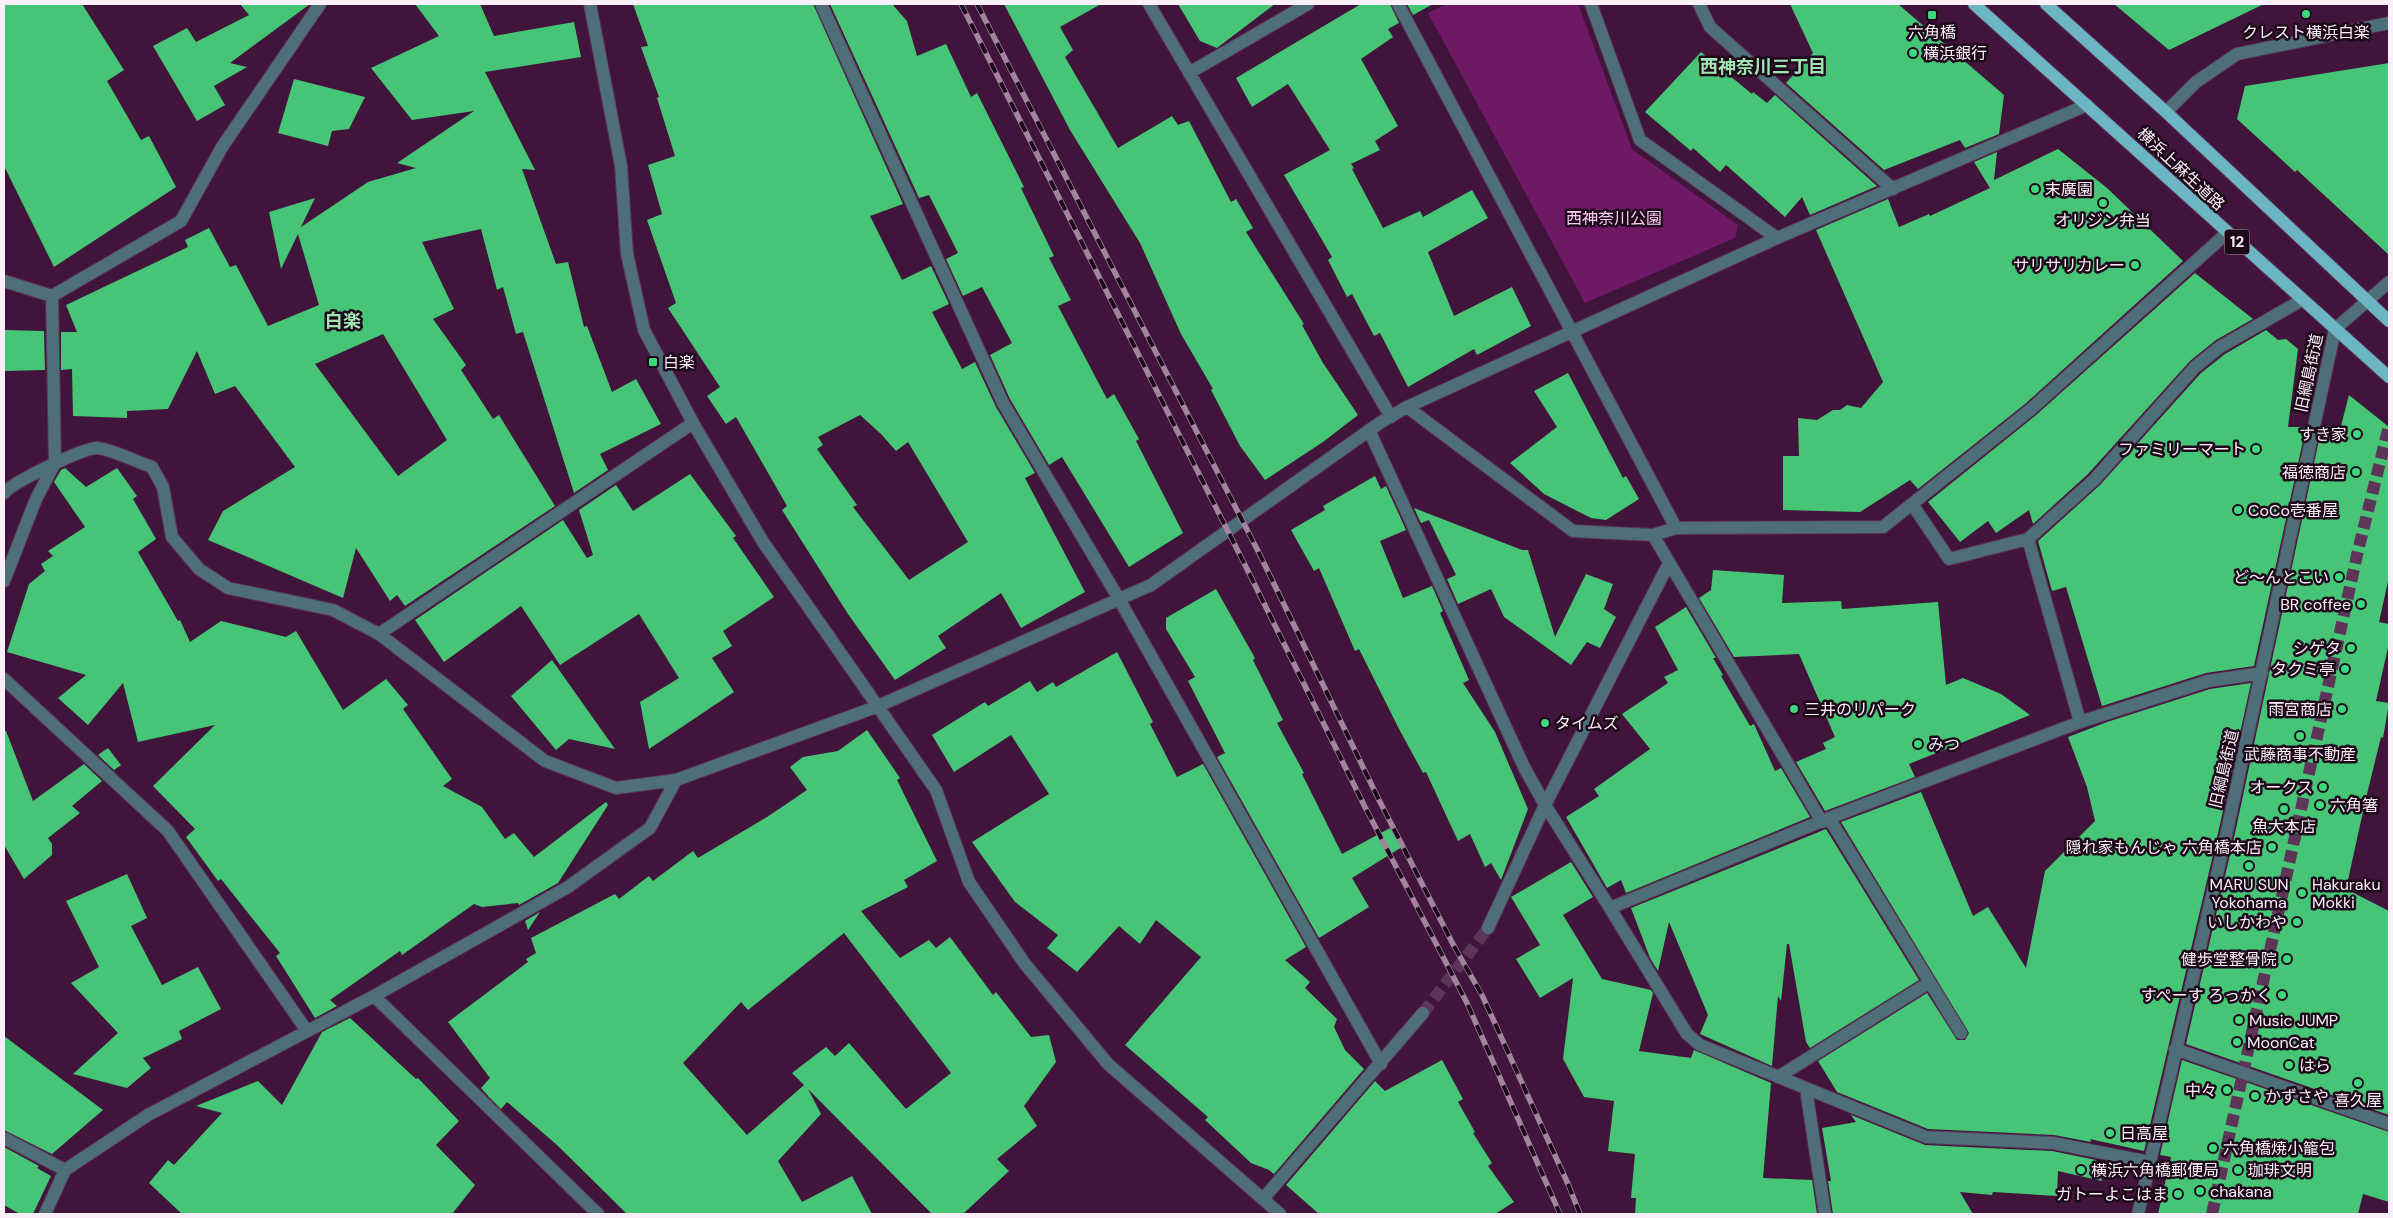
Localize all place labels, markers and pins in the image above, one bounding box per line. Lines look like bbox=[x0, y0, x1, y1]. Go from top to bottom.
marker: クレスト横浜白楽 bbox=[2300, 8, 2312, 20]
marker: 六角橋 bbox=[1926, 9, 1938, 21]
place label: 六角橋 bbox=[1908, 22, 1956, 43]
place label: クレスト横浜白楽 bbox=[2242, 22, 2370, 43]
place label: 横浜銀行 bbox=[1923, 43, 1987, 64]
marker: 横浜銀行 bbox=[1907, 47, 1919, 59]
place label: 末廣園 bbox=[2045, 179, 2093, 200]
marker: 末廣園 bbox=[2029, 183, 2041, 195]
marker: オリジン弁当 bbox=[2097, 197, 2109, 209]
place label: オリジン弁当 bbox=[2055, 210, 2151, 231]
place label: サリサリカレー bbox=[2013, 255, 2125, 276]
marker: サリサリカレー bbox=[2129, 259, 2141, 271]
place label: 白楽 bbox=[663, 352, 695, 373]
marker: 白楽 bbox=[647, 356, 659, 368]
place label: すき家 bbox=[2299, 424, 2347, 445]
marker: すき家 bbox=[2351, 428, 2363, 440]
place label: ファミリーマート bbox=[2118, 439, 2246, 460]
marker: ファミリーマート bbox=[2250, 443, 2262, 455]
place label: 福徳商店 bbox=[2282, 462, 2346, 483]
marker: 福徳商店 bbox=[2350, 466, 2362, 478]
place label: CoCo壱番屋 bbox=[2248, 500, 2338, 521]
marker: CoCo壱番屋 bbox=[2232, 504, 2244, 516]
place label: ど〜んとこい bbox=[2233, 567, 2329, 588]
marker: ど〜んとこい bbox=[2333, 571, 2345, 583]
place label: BR coffee bbox=[2280, 594, 2351, 615]
marker: BR coffee bbox=[2355, 598, 2367, 610]
place label: シゲタ bbox=[2293, 638, 2341, 659]
marker: シゲタ bbox=[2345, 642, 2357, 654]
place label: タクミ亭 bbox=[2271, 659, 2335, 680]
marker: タクミ亭 bbox=[2339, 663, 2351, 675]
place label: 三井のリパーク bbox=[1804, 699, 1916, 720]
place label: 雨宮商店 bbox=[2268, 699, 2332, 720]
marker: 三井のリパーク bbox=[1788, 703, 1800, 715]
marker: 雨宮商店 bbox=[2336, 703, 2348, 715]
place label: タイムズ bbox=[1555, 713, 1619, 734]
marker: タイムズ bbox=[1539, 717, 1551, 729]
marker: 武藤商事不動産 bbox=[2294, 730, 2306, 742]
place label: みつ bbox=[1928, 734, 1960, 755]
marker: みつ bbox=[1912, 738, 1924, 750]
place label: 武藤商事不動産 bbox=[2244, 744, 2356, 765]
place label: オークス bbox=[2249, 777, 2313, 798]
marker: オークス bbox=[2317, 781, 2329, 793]
place label: 六角箸 bbox=[2330, 795, 2378, 816]
marker: 六角箸 bbox=[2314, 799, 2326, 811]
marker: 魚大本店 bbox=[2278, 803, 2290, 815]
place label: 魚大本店 bbox=[2252, 816, 2316, 837]
place label: 隠れ家もんじゃ 六角橋本店 bbox=[2066, 837, 2262, 858]
marker: 隠れ家もんじゃ 六角橋本店 bbox=[2266, 841, 2278, 853]
marker: MARU SUN Yokohama bbox=[2243, 860, 2255, 872]
place label: MARU SUN Yokohama bbox=[2209, 874, 2289, 913]
place label: Hakuraku Mokki bbox=[2312, 874, 2381, 913]
marker: Hakuraku Mokki bbox=[2296, 887, 2308, 899]
place label: いしかわや bbox=[2207, 912, 2287, 933]
marker: いしかわや bbox=[2291, 916, 2303, 928]
place label: 健歩堂整骨院 bbox=[2181, 949, 2277, 970]
marker: 健歩堂整骨院 bbox=[2281, 953, 2293, 965]
place label: すぺーす ろっかく bbox=[2141, 985, 2272, 1006]
marker: すぺーす ろっかく bbox=[2276, 989, 2288, 1001]
place label: Music JUMP bbox=[2249, 1010, 2338, 1031]
marker: Music JUMP bbox=[2233, 1014, 2245, 1026]
place label: MoonCat bbox=[2247, 1032, 2315, 1053]
marker: MoonCat bbox=[2231, 1036, 2243, 1048]
place label: はら bbox=[2299, 1055, 2331, 1076]
marker: はら bbox=[2283, 1059, 2295, 1071]
marker: 喜久屋 bbox=[2352, 1077, 2364, 1089]
place label: 中々 bbox=[2185, 1080, 2217, 1101]
marker: 中々 bbox=[2221, 1084, 2233, 1096]
place label: かずさや bbox=[2265, 1086, 2329, 1107]
marker: かずさや bbox=[2249, 1090, 2261, 1102]
place label: 喜久屋 bbox=[2334, 1090, 2382, 1111]
place label: 日高屋 bbox=[2120, 1123, 2168, 1144]
marker: 日高屋 bbox=[2104, 1127, 2116, 1139]
place label: 六角橋焼小籠包 bbox=[2223, 1138, 2335, 1159]
marker: 六角橋焼小籠包 bbox=[2207, 1142, 2219, 1154]
place label: 横浜六角橋郵便局 bbox=[2091, 1160, 2219, 1181]
place label: 珈琲文明 bbox=[2248, 1160, 2312, 1181]
marker: 横浜六角橋郵便局 bbox=[2075, 1164, 2087, 1176]
marker: 珈琲文明 bbox=[2232, 1164, 2244, 1176]
place label: chakana bbox=[2210, 1181, 2272, 1202]
place label: ガトーよこはま bbox=[2056, 1184, 2168, 1205]
marker: chakana bbox=[2194, 1185, 2206, 1197]
marker: ガトーよこはま bbox=[2172, 1188, 2184, 1200]

